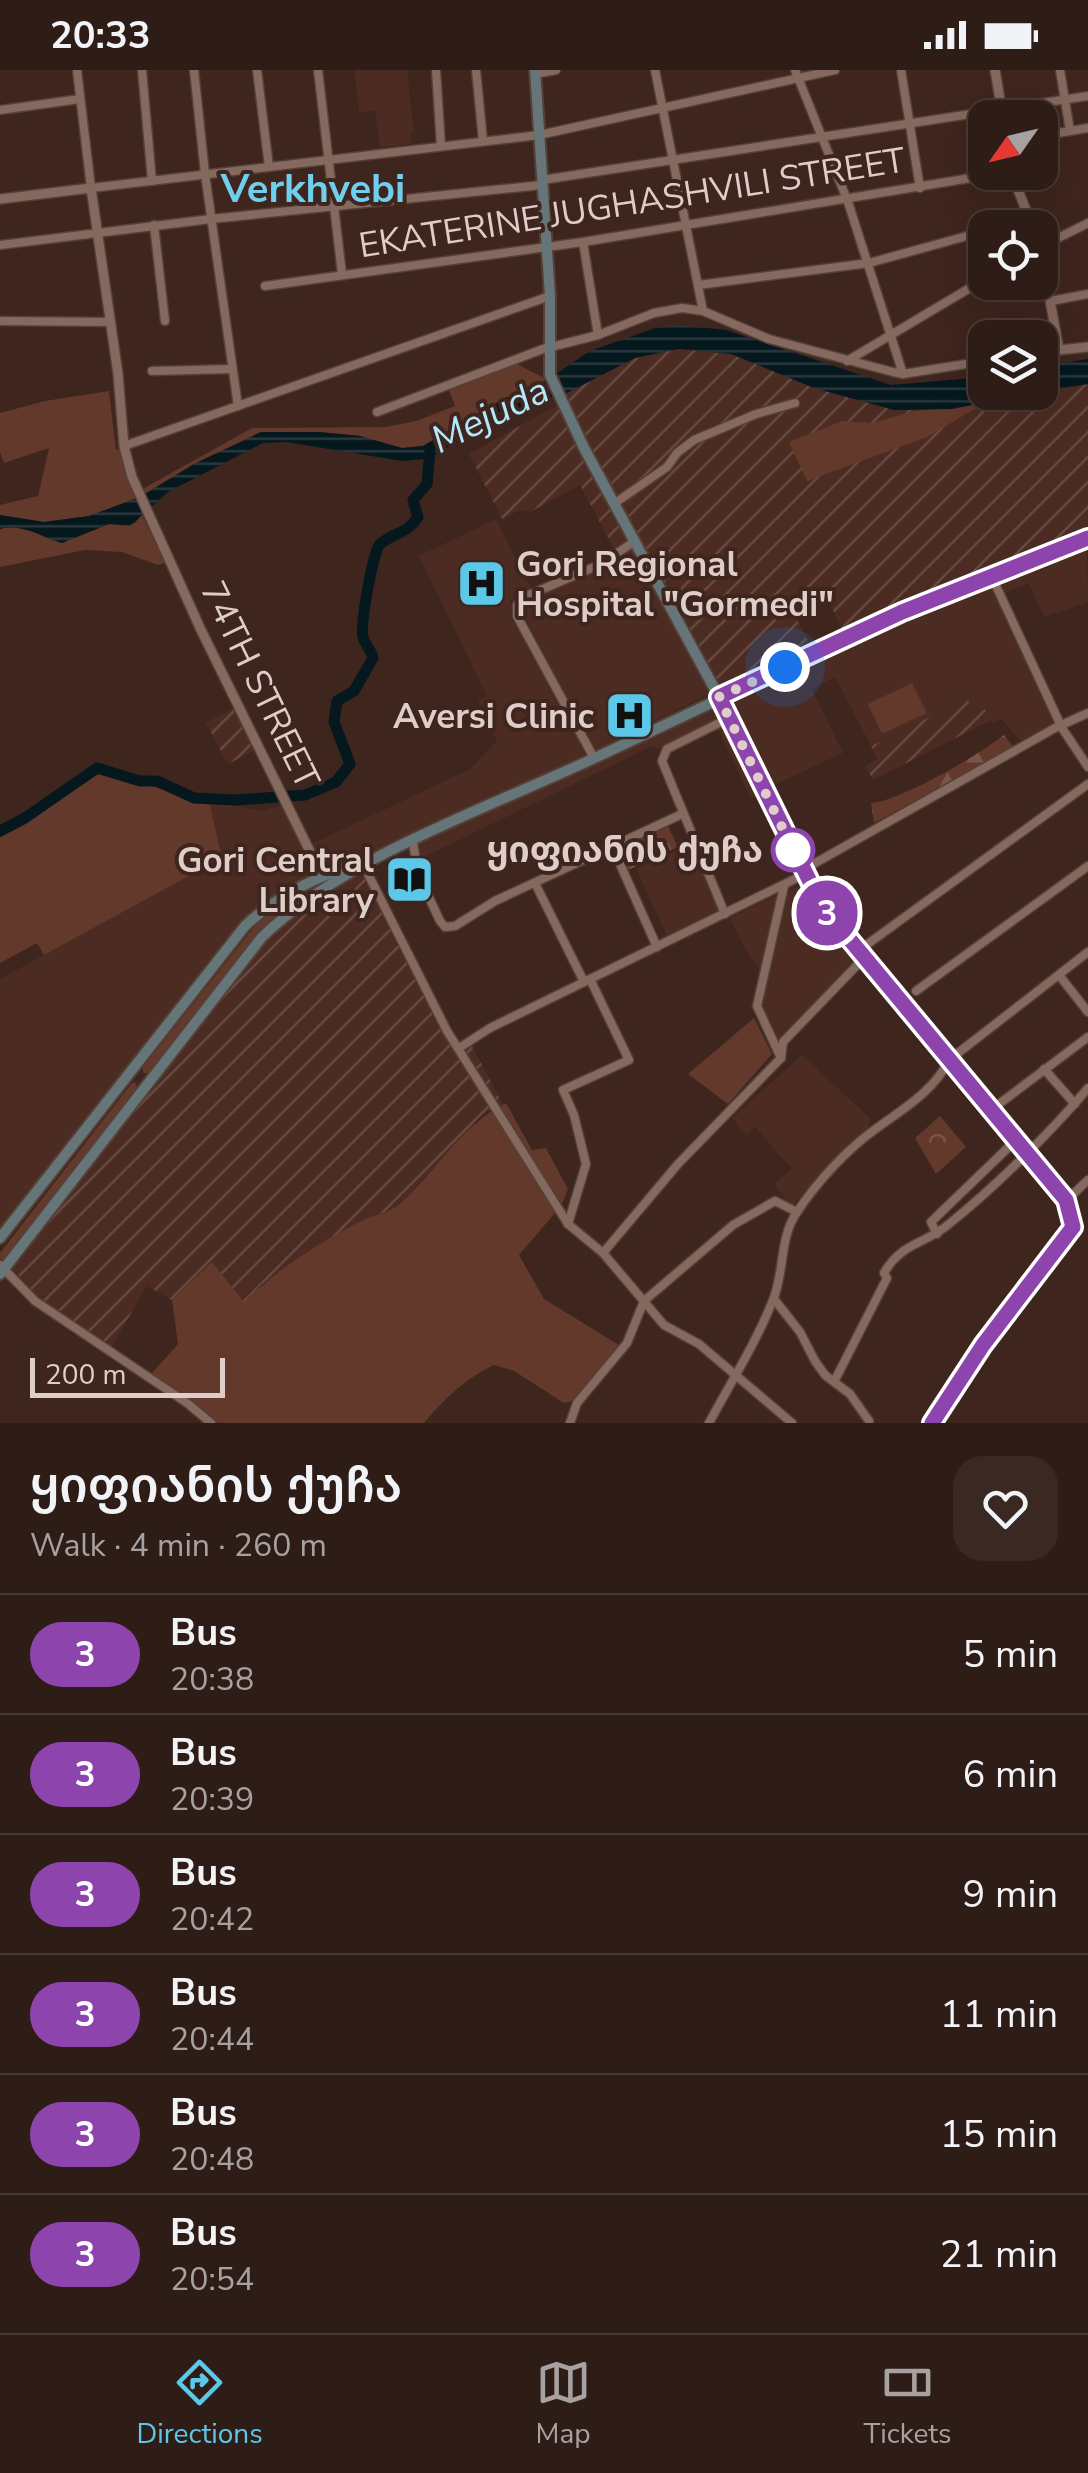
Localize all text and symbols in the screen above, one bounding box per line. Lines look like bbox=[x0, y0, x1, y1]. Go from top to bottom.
text: 20:33 bbox=[50, 10, 151, 61]
north arrow bbox=[968, 100, 1058, 190]
map controls bbox=[968, 100, 1058, 410]
street label: EKATERINE JUGHASHVILI STREET bbox=[355, 137, 909, 269]
district label: Verkhvebi bbox=[220, 162, 405, 216]
button: locate bbox=[968, 210, 1058, 300]
button: layers bbox=[968, 320, 1058, 410]
water label: Mejuda bbox=[423, 365, 557, 465]
place label: Gori Regional Hospital "Gormedi" bbox=[516, 541, 834, 628]
hospital icon: Gori Regional Hospital "Gormedi" bbox=[455, 558, 507, 610]
street label: 74TH STREET bbox=[189, 573, 331, 797]
your location bbox=[760, 642, 810, 692]
hospital icon: Aversi Clinic bbox=[603, 690, 655, 742]
place label: Aversi Clinic bbox=[393, 693, 594, 740]
place label: ყიფიანის ქუჩა bbox=[487, 827, 763, 874]
marker: ყიფიანის ქუჩა bbox=[772, 829, 814, 871]
place label: Gori Central Library bbox=[177, 837, 375, 924]
library icon: Gori Central Library bbox=[383, 854, 435, 906]
line badge: 3 bbox=[794, 880, 860, 946]
text: 3 bbox=[816, 890, 838, 937]
scale bar bbox=[30, 1353, 225, 1398]
text: 200 m bbox=[45, 1356, 127, 1394]
text: ყიფიანის ქუჩა bbox=[30, 1453, 402, 1519]
button: heart bbox=[953, 1456, 1058, 1561]
text: Walk · 4 min · 260 m bbox=[30, 1524, 327, 1567]
text: Bus bbox=[170, 1607, 237, 1658]
text: 5 min bbox=[963, 1629, 1058, 1680]
text: 3 bbox=[74, 1631, 96, 1678]
text: 20:38 bbox=[170, 1658, 254, 1701]
text: Bus bbox=[170, 1727, 237, 1778]
text: 6 min bbox=[963, 1749, 1058, 1800]
text: 3 bbox=[74, 1751, 96, 1798]
text: 20:39 bbox=[170, 1778, 254, 1821]
text: Bus bbox=[170, 1847, 237, 1898]
text: 9 min bbox=[963, 1869, 1058, 1920]
text: 3 bbox=[74, 1871, 96, 1918]
text: 20:42 bbox=[170, 1898, 254, 1941]
text: Bus bbox=[170, 1967, 237, 2018]
text: 11 min bbox=[940, 1989, 1058, 2040]
text: 3 bbox=[74, 1991, 96, 2038]
text: 20:44 bbox=[170, 2018, 254, 2061]
text: Bus bbox=[170, 2087, 237, 2138]
text: 15 min bbox=[940, 2109, 1058, 2160]
text: 3 bbox=[74, 2111, 96, 2158]
text: 20:48 bbox=[170, 2138, 254, 2181]
text: Bus bbox=[170, 2207, 237, 2258]
text: 21 min bbox=[940, 2229, 1058, 2280]
text: 3 bbox=[74, 2231, 96, 2278]
text: 20:54 bbox=[170, 2258, 254, 2301]
tab: Directions bbox=[136, 2355, 263, 2453]
tab: Map bbox=[536, 2355, 591, 2453]
tab: Tickets bbox=[863, 2355, 952, 2453]

